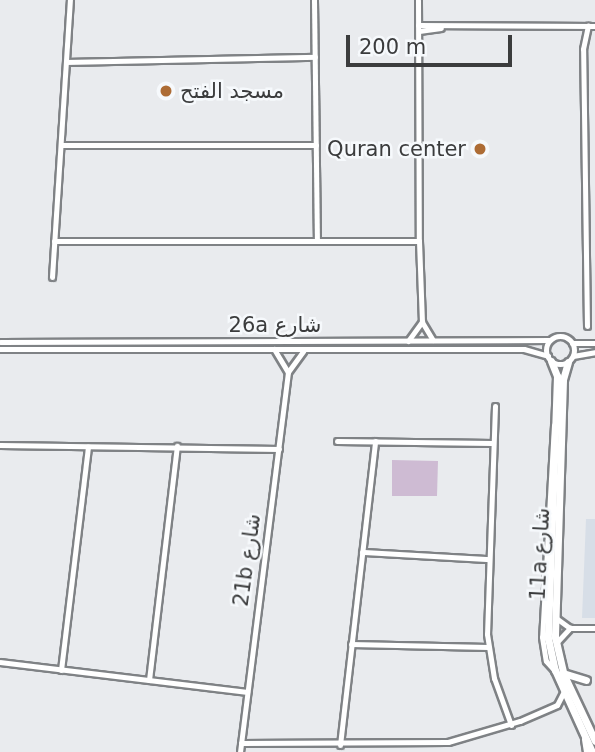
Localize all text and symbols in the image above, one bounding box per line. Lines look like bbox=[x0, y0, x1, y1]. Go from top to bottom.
scale bar bbox=[350, 21, 516, 65]
text: 200 m bbox=[359, 35, 426, 59]
place label: مسجد الفتح bbox=[180, 78, 284, 104]
marker: مسجد الفتح bbox=[158, 83, 174, 99]
place label: Quran center bbox=[327, 136, 466, 162]
marker: Quran center bbox=[472, 141, 488, 157]
street label: 26a شارع bbox=[229, 312, 321, 338]
street label: 11a شارع bbox=[525, 507, 555, 601]
street label: 21b شارع bbox=[228, 512, 266, 608]

